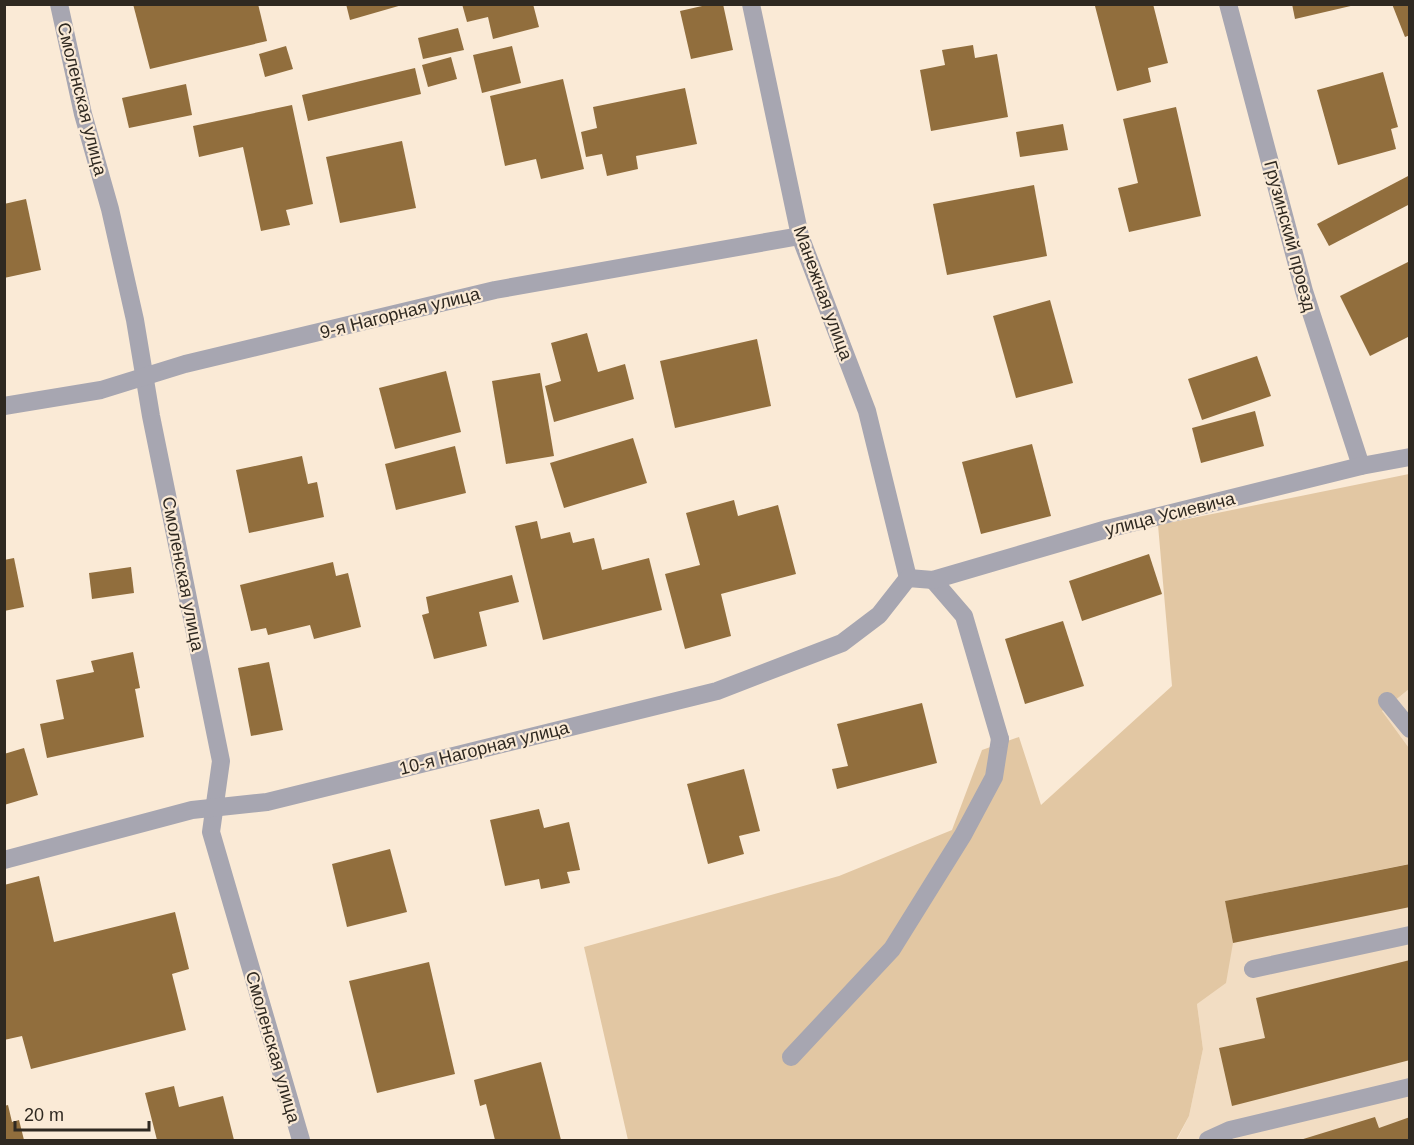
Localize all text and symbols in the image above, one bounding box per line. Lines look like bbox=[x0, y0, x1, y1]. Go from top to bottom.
street label: Смоленская улица bbox=[53, 20, 111, 179]
street label: Грузинский проезд bbox=[1260, 158, 1320, 314]
street label: Манежная улица bbox=[789, 223, 857, 364]
street label: 9-я Нагорная улица bbox=[318, 283, 483, 343]
street label: улица Усиевича bbox=[1103, 488, 1238, 540]
street label: Смоленская улица bbox=[158, 495, 208, 654]
street label: 10-я Нагорная улица bbox=[397, 717, 572, 779]
street label: Смоленская улица bbox=[242, 969, 305, 1126]
scale bar bbox=[15, 1094, 148, 1132]
text: 20 m bbox=[24, 1105, 64, 1125]

